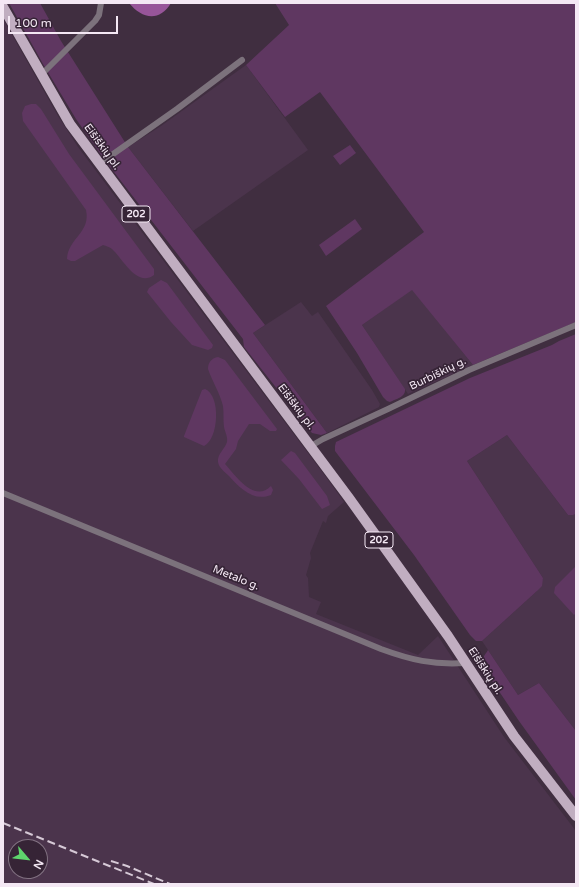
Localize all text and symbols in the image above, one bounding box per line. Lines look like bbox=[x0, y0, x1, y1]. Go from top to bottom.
scale bar bbox=[10, 8, 120, 34]
text: 100 m bbox=[15, 16, 52, 30]
street label: Eišiškių pl. bbox=[81, 121, 123, 173]
road number: 202 bbox=[122, 206, 150, 222]
street label: Burbiškių g. bbox=[407, 355, 469, 393]
street label: Eišiškių pl. bbox=[275, 382, 317, 432]
road number: 202 bbox=[365, 532, 393, 548]
street label: Metalo g. bbox=[211, 563, 261, 593]
street label: Eišiškių pl. bbox=[465, 645, 505, 697]
north arrow bbox=[8, 839, 48, 879]
text: N bbox=[30, 857, 46, 871]

